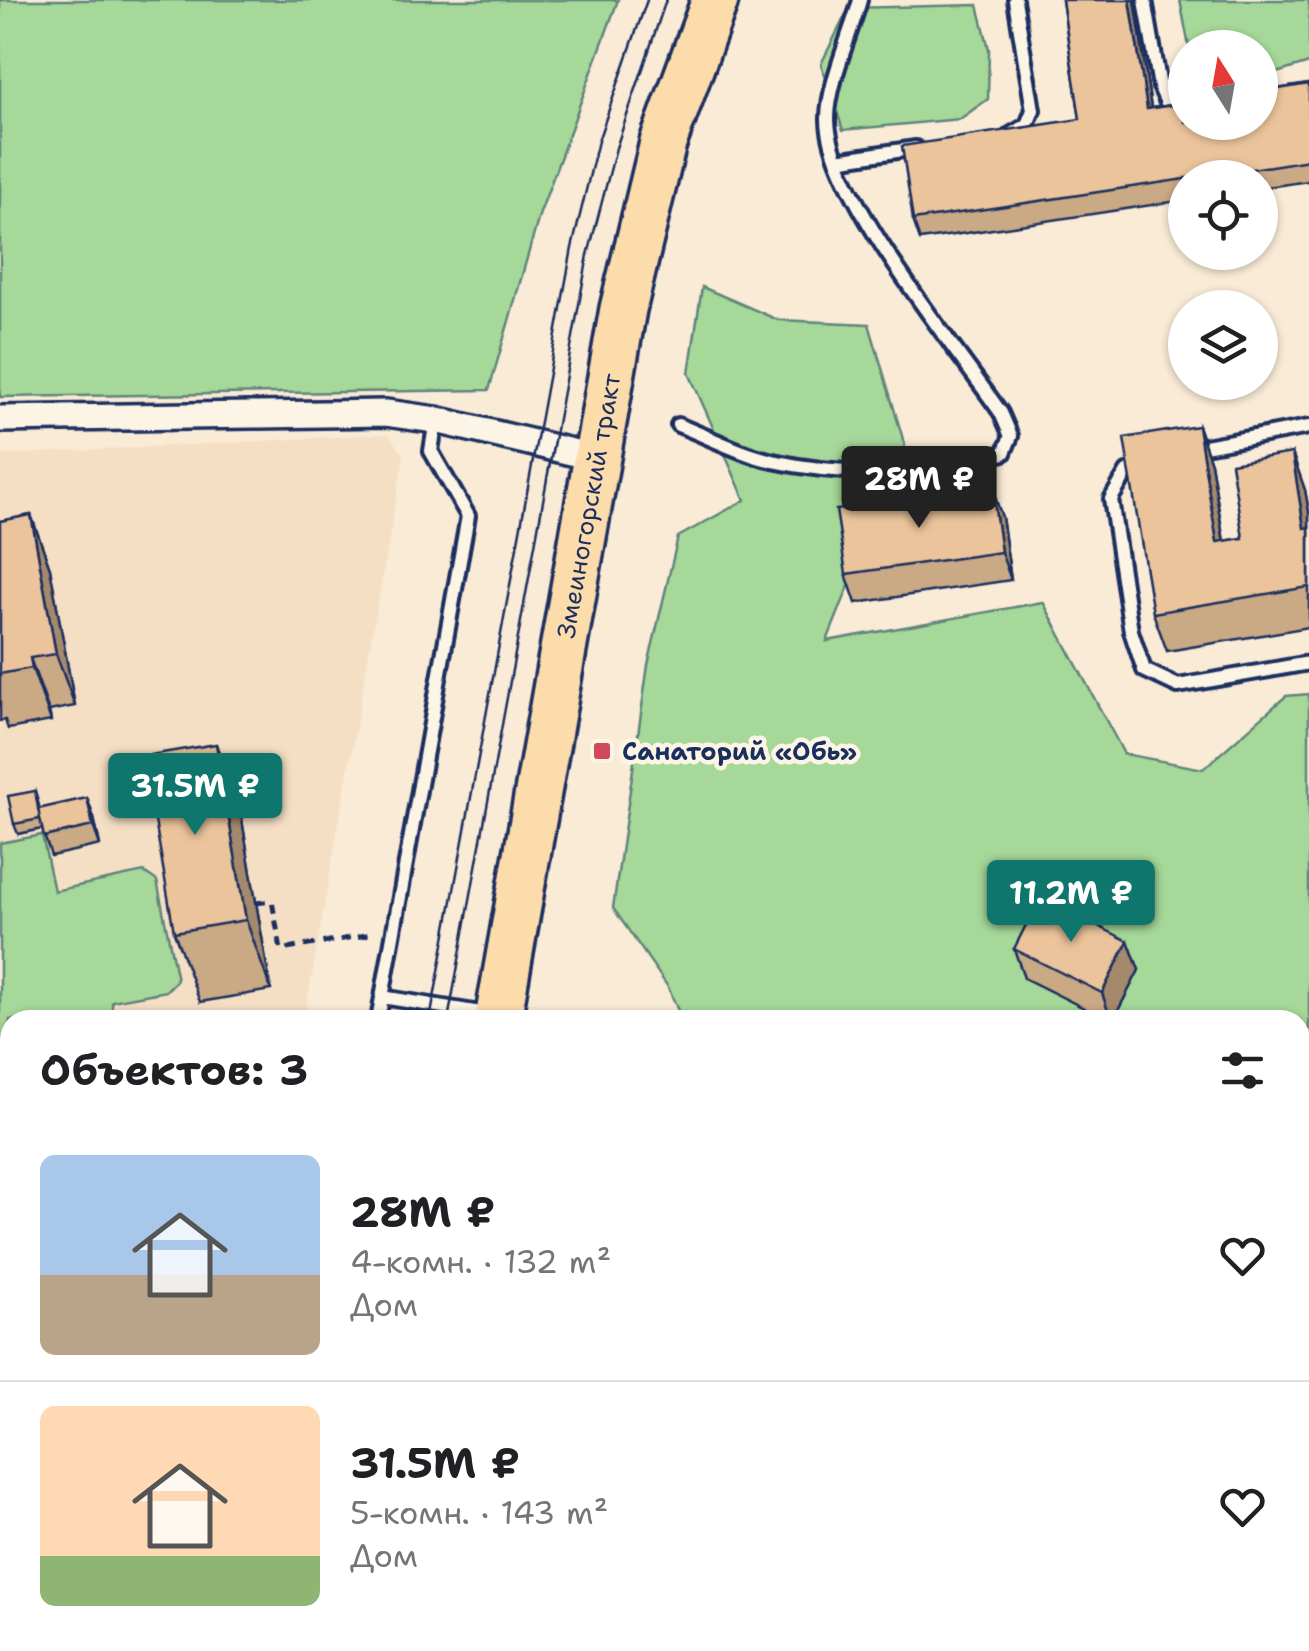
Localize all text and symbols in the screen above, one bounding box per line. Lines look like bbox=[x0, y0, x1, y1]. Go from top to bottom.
north arrow bbox=[1168, 30, 1278, 140]
map controls bbox=[1168, 30, 1278, 400]
button: locate bbox=[1168, 160, 1278, 270]
button: layers bbox=[1168, 290, 1278, 400]
street label: Змеиногорский тракт bbox=[548, 371, 628, 641]
pin: 28M ₽ bbox=[849, 446, 989, 531]
text: 28M ₽ bbox=[864, 457, 974, 500]
place label: Санаторий «Обь» bbox=[622, 734, 857, 768]
marker: Санаторий «Обь» bbox=[591, 740, 613, 762]
pin: 31.5M ₽ bbox=[103, 753, 287, 838]
text: 31.5M ₽ bbox=[130, 764, 260, 807]
pin: 11.2M ₽ bbox=[979, 860, 1163, 945]
text: 11.2M ₽ bbox=[1009, 871, 1133, 914]
text: Объектов: 3 bbox=[40, 1042, 308, 1098]
icon: filters bbox=[1215, 1043, 1270, 1098]
text: 28M ₽ bbox=[350, 1184, 495, 1240]
icon: home bbox=[120, 1195, 240, 1315]
icon: heart bbox=[1215, 1228, 1270, 1283]
text: 4-комн. · 132 m² bbox=[350, 1240, 611, 1283]
text: Дом bbox=[350, 1283, 418, 1326]
text: 31.5M ₽ bbox=[350, 1435, 520, 1491]
icon: home bbox=[120, 1446, 240, 1566]
icon: heart bbox=[1215, 1479, 1270, 1534]
text: 5-комн. · 143 m² bbox=[350, 1491, 608, 1534]
text: Дом bbox=[350, 1534, 418, 1577]

